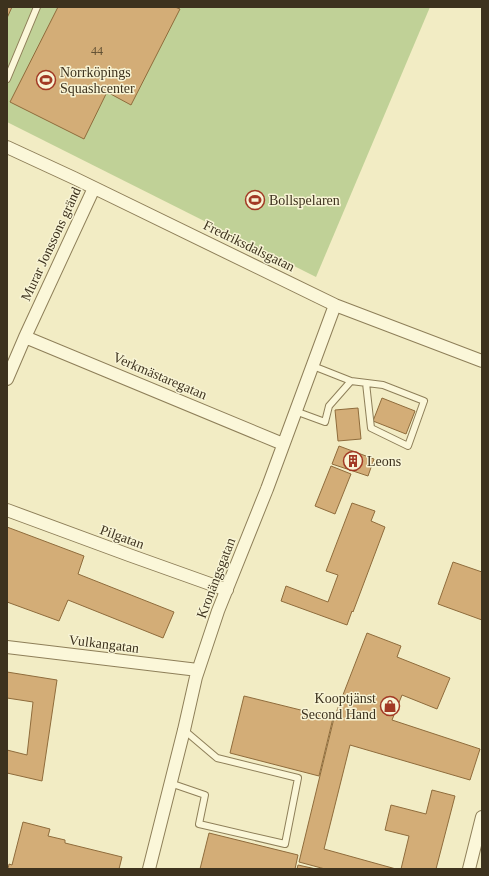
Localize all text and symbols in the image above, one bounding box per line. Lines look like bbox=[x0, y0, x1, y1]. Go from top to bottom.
house number: 44 bbox=[91, 44, 103, 58]
place label: Norrköpings Squashcenter bbox=[60, 65, 135, 96]
sports icon: Norrköpings Squashcenter bbox=[35, 69, 57, 91]
street label: Murar Jonssons gränd bbox=[18, 185, 84, 303]
sports icon: Bollspelaren bbox=[244, 189, 266, 211]
place label: Bollspelaren bbox=[269, 193, 340, 208]
street label: Fredriksdalsgatan bbox=[201, 217, 297, 275]
street label: Verkmästaregatan bbox=[111, 350, 209, 402]
building icon: Leons bbox=[342, 450, 364, 472]
place label: Leons bbox=[367, 454, 401, 469]
street label: Pilgatan bbox=[98, 522, 146, 552]
street label: Kronängsgatan bbox=[194, 536, 238, 620]
street label: Vulkangatan bbox=[68, 632, 140, 656]
place label: Kooptjänst Second Hand bbox=[301, 691, 376, 722]
shop icon: Kooptjänst Second Hand bbox=[379, 695, 401, 717]

